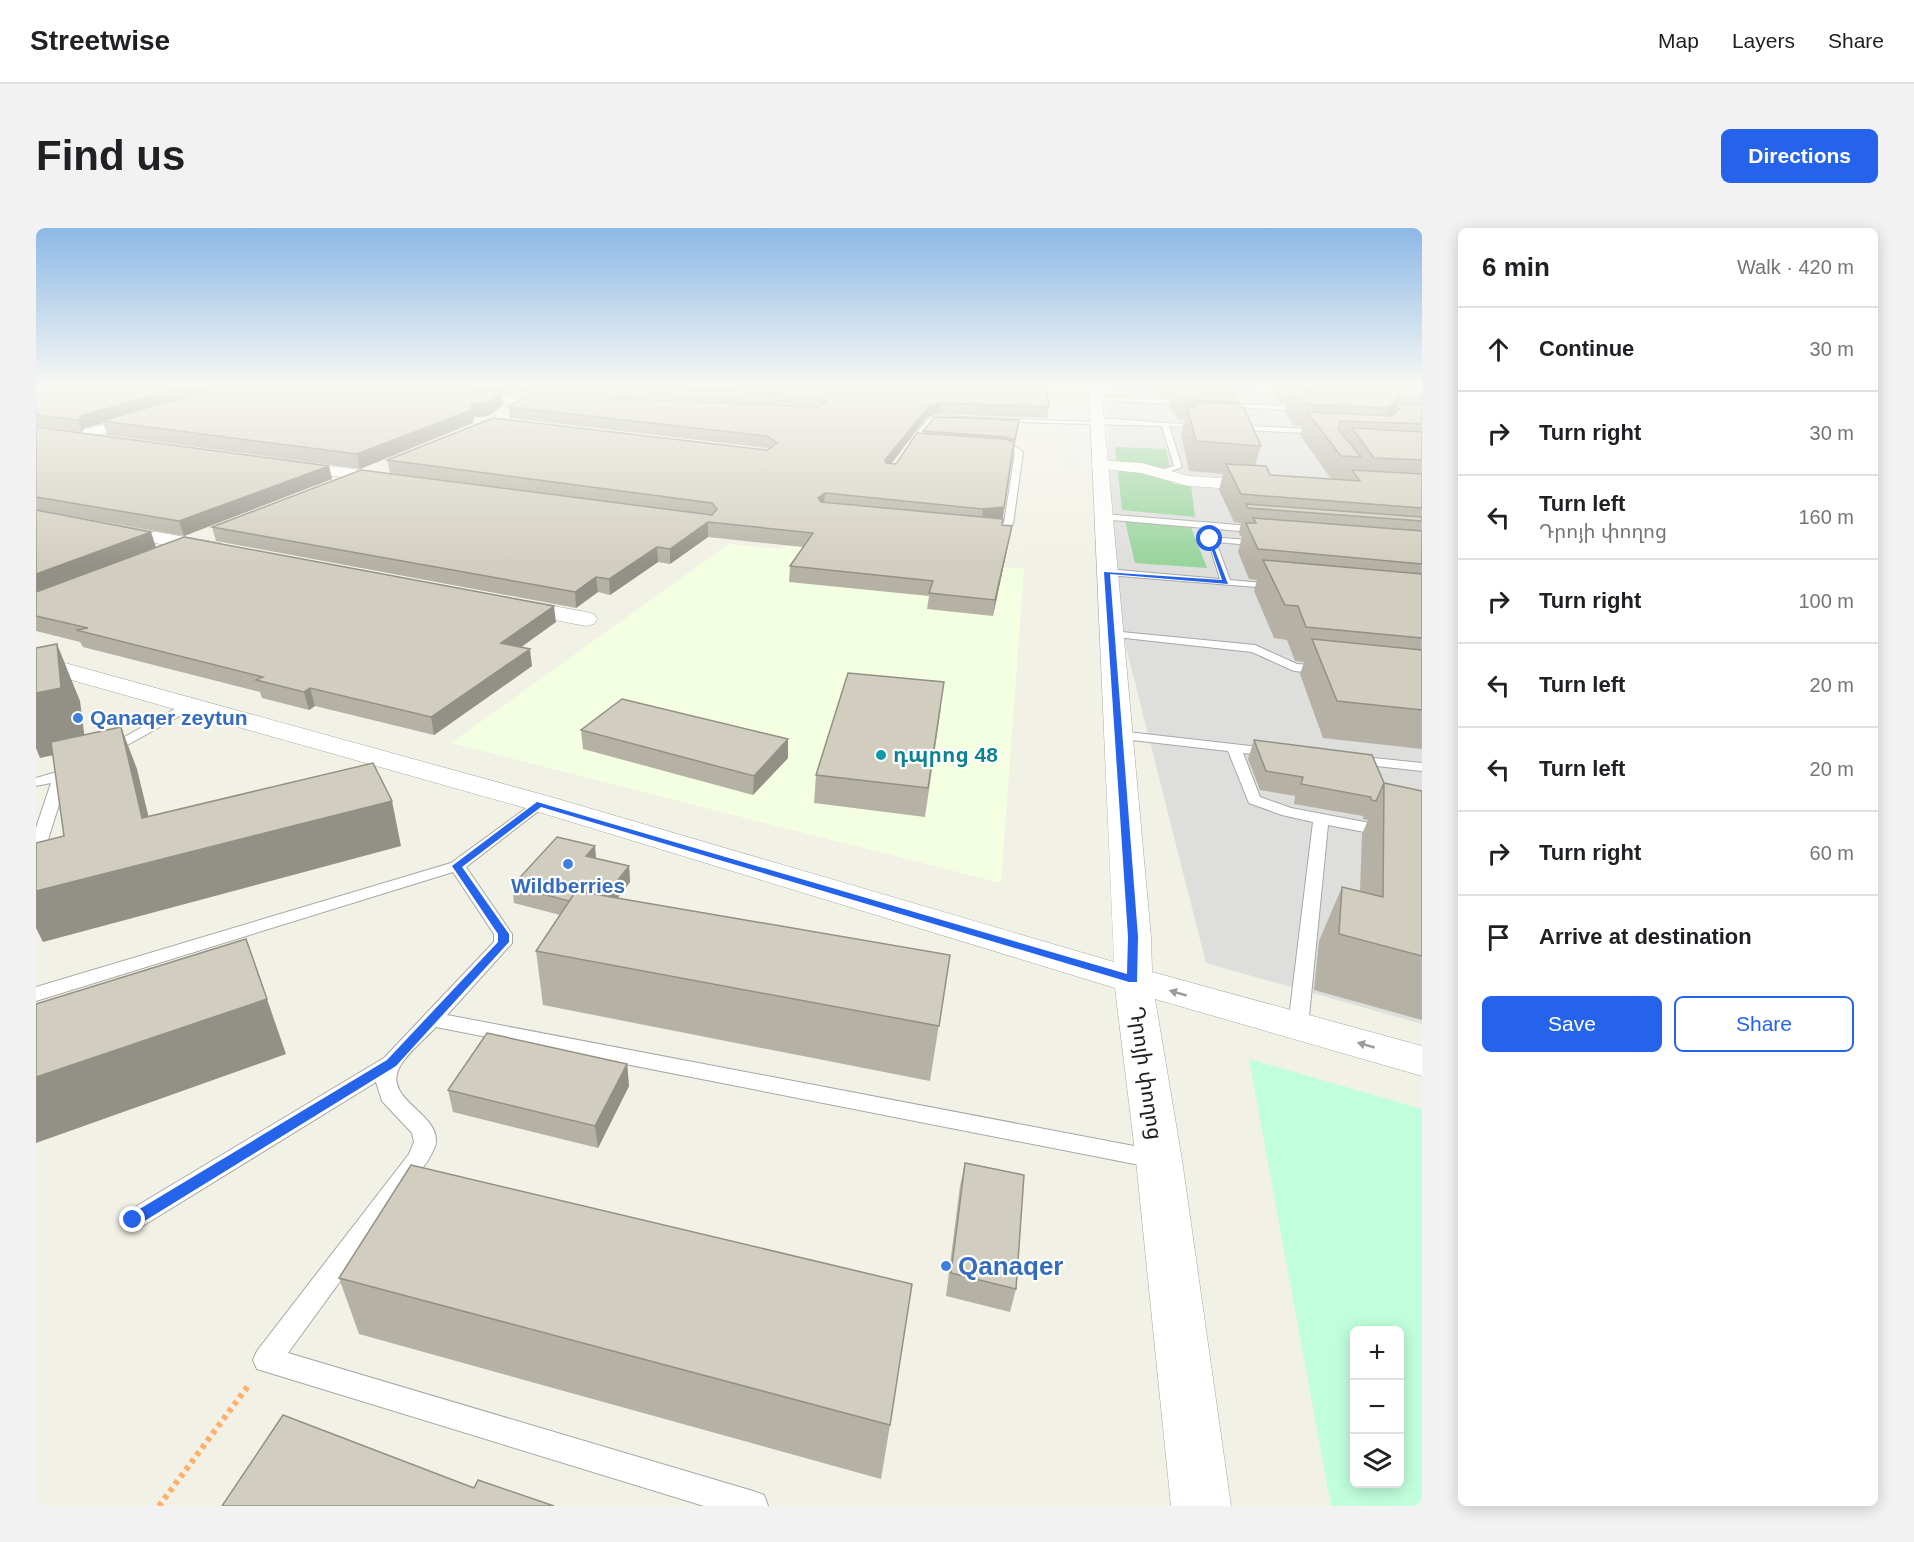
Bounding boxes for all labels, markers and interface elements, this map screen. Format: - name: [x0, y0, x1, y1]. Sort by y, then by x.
- text: Streetwise: [30, 25, 170, 56]
- text: Map: [1658, 29, 1699, 52]
- text: Layers: [1732, 29, 1795, 52]
- text: Share: [1828, 29, 1884, 52]
- button: Directions: [1721, 129, 1878, 183]
- text: Find us: [36, 132, 185, 179]
- text: 6 min: [1482, 252, 1550, 282]
- text: Walk · 420 m: [1737, 256, 1854, 278]
- icon: ahead: [1482, 333, 1515, 366]
- text: Continue: [1539, 336, 1634, 361]
- text: 30 m: [1810, 338, 1854, 360]
- icon: right: [1482, 417, 1515, 450]
- text: Turn right: [1539, 420, 1641, 445]
- text: 30 m: [1810, 422, 1854, 444]
- text: Turn left: [1539, 491, 1625, 516]
- icon: left: [1482, 501, 1515, 534]
- text: 160 m: [1798, 506, 1854, 528]
- text: Դրոյի փողոց: [1539, 520, 1667, 542]
- route start: [1196, 525, 1222, 551]
- icon: right: [1482, 585, 1515, 618]
- text: Turn right: [1539, 588, 1641, 613]
- text: 100 m: [1798, 590, 1854, 612]
- icon: left: [1482, 669, 1515, 702]
- text: Turn left: [1539, 672, 1625, 697]
- text: 20 m: [1810, 674, 1854, 696]
- place label: Qanaqer zeytun: [90, 706, 248, 729]
- marker: Qanaqer zeytun: [71, 711, 85, 725]
- place label: դպրոց 48: [893, 743, 998, 767]
- marker: դպրոց 48: [874, 748, 888, 762]
- icon: left: [1482, 753, 1515, 786]
- text: Turn left: [1539, 756, 1625, 781]
- text: 20 m: [1810, 758, 1854, 780]
- icon: right: [1482, 837, 1515, 870]
- text: Turn right: [1539, 840, 1641, 865]
- text: 60 m: [1810, 842, 1854, 864]
- marker: Wildberries: [561, 857, 575, 871]
- place label: Wildberries: [511, 874, 625, 897]
- icon: arrive: [1482, 921, 1515, 954]
- text: Arrive at destination: [1539, 924, 1752, 949]
- one-way arrow: [1169, 987, 1187, 997]
- button: Save: [1482, 996, 1662, 1052]
- button: Share: [1674, 996, 1854, 1052]
- street label: Դրոյի փողոց: [1125, 1005, 1167, 1141]
- one-way arrow: [1357, 1040, 1375, 1050]
- route end: [119, 1206, 145, 1232]
- place label: Qanaqer: [958, 1251, 1064, 1281]
- marker: Qanaqer: [939, 1259, 953, 1273]
- map controls: [1350, 1326, 1404, 1488]
- button: +: [1350, 1326, 1404, 1380]
- button: −: [1350, 1380, 1404, 1434]
- button: layers: [1350, 1434, 1404, 1488]

